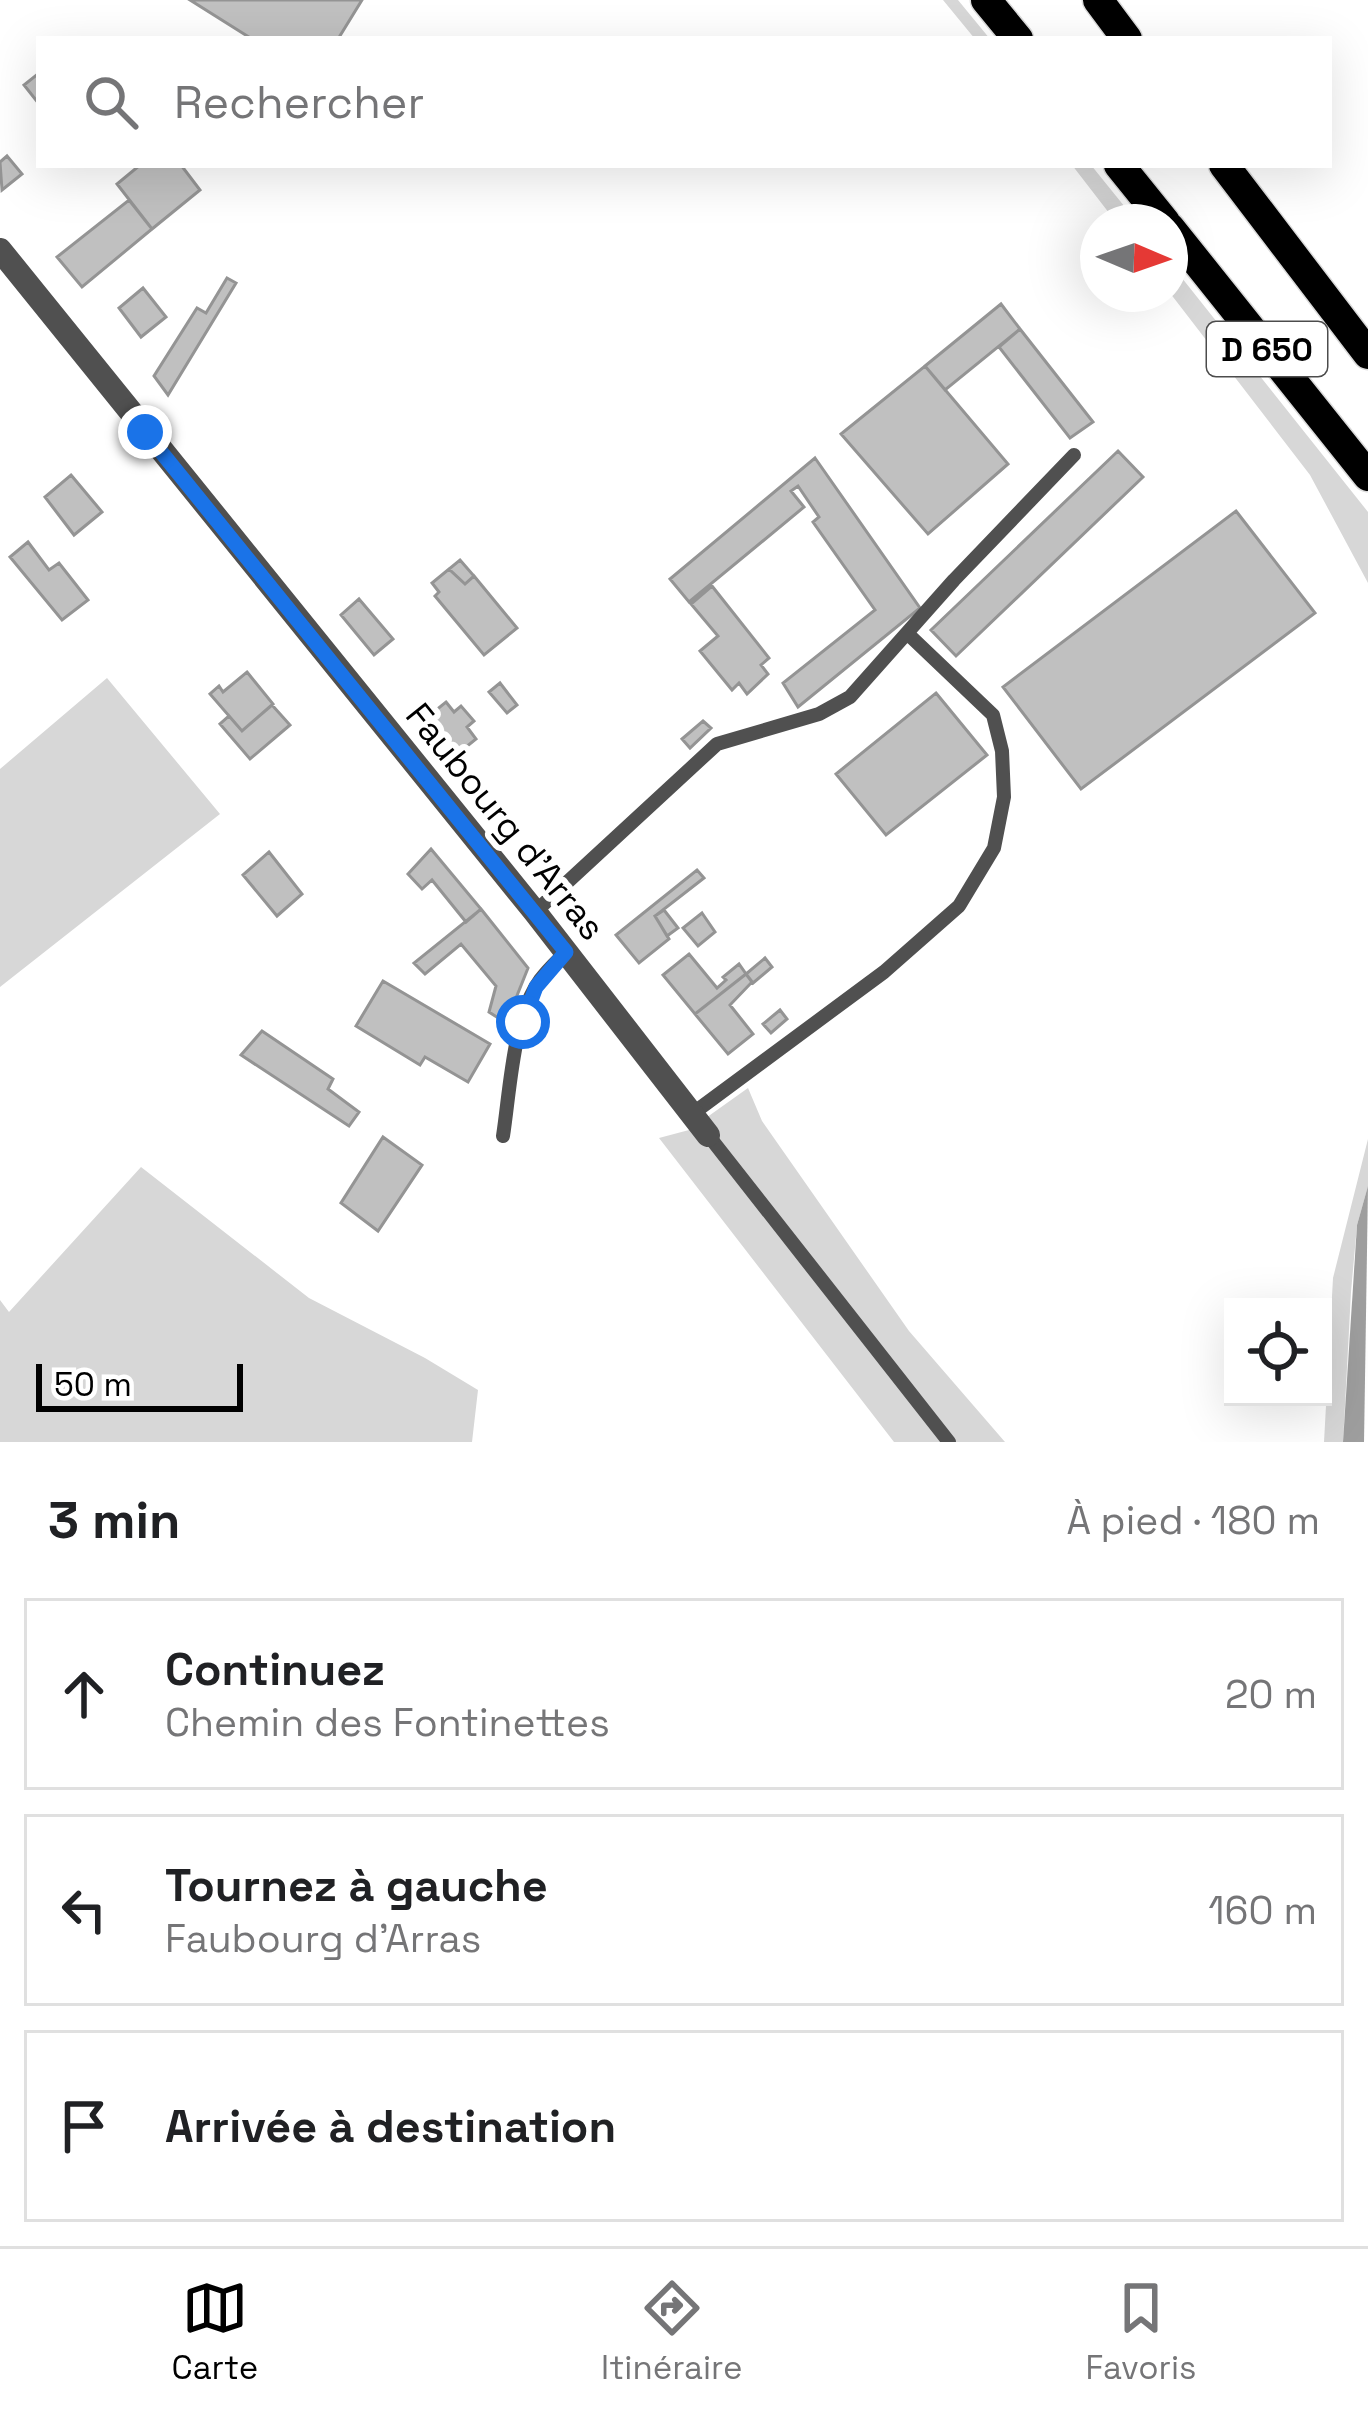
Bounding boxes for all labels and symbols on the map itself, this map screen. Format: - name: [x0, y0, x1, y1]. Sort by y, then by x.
- north arrow: [1080, 204, 1188, 312]
- road number: D 650: [1207, 322, 1327, 376]
- route end: [118, 405, 172, 459]
- street label: Faubourg d'Arras: [395, 694, 615, 950]
- route start: [496, 995, 550, 1049]
- scale bar: [36, 1358, 243, 1411]

